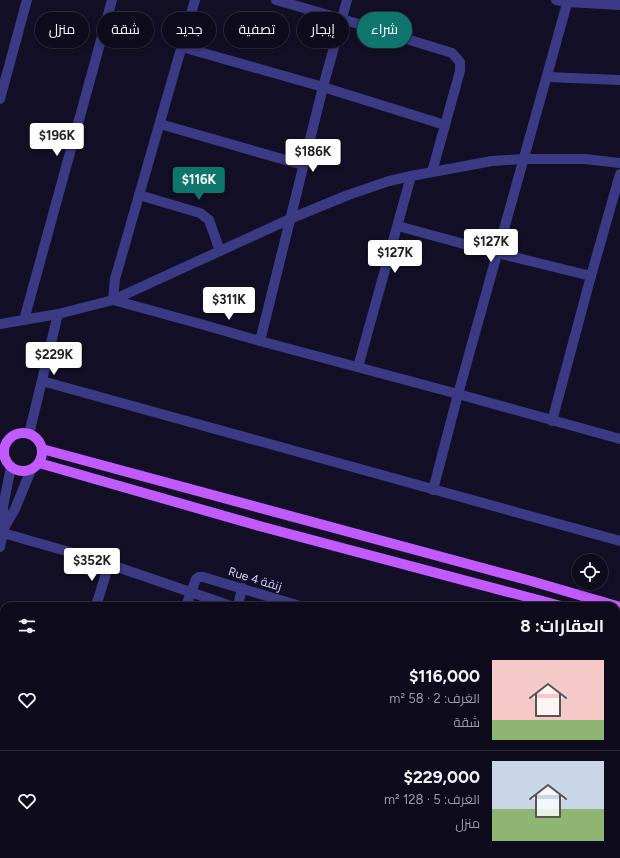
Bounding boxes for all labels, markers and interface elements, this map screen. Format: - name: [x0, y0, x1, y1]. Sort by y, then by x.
- chip: منزل: [35, 12, 89, 48]
- chip: شقة: [97, 12, 154, 48]
- chip: جديد: [162, 12, 216, 48]
- chip: تصفية: [224, 12, 289, 48]
- chip: إيجار: [297, 12, 349, 48]
- chip: شراء: [357, 12, 412, 48]
- pin: $196K: [29, 123, 85, 157]
- text: $196K: [39, 128, 75, 143]
- pin: $186K: [285, 139, 341, 173]
- text: $186K: [295, 144, 331, 159]
- pin: $116K: [171, 167, 227, 201]
- text: $116K: [182, 172, 216, 187]
- pin: $127K: [463, 229, 519, 263]
- text: $127K: [473, 234, 509, 249]
- pin: $127K: [367, 240, 423, 274]
- text: $127K: [377, 245, 413, 260]
- pin: $311K: [201, 287, 257, 321]
- text: $311K: [212, 292, 246, 307]
- pin: $229K: [26, 342, 82, 376]
- text: $229K: [35, 347, 73, 362]
- pin: $352K: [64, 548, 120, 582]
- text: $352K: [73, 553, 111, 568]
- map controls: [572, 554, 608, 590]
- button: locate: [572, 554, 608, 590]
- street label: Rue 4 زنقة: [227, 564, 283, 594]
- icon: filters: [16, 615, 38, 637]
- text: العقارات: 8: [520, 616, 604, 636]
- text: $116,000: [409, 666, 480, 686]
- icon: home: [524, 676, 572, 724]
- icon: heart: [16, 689, 38, 711]
- text: الغرف: 2 · 58 m²: [389, 691, 480, 706]
- text: شقة: [453, 715, 480, 730]
- text: $229,000: [404, 767, 480, 787]
- icon: home: [524, 777, 572, 825]
- icon: heart: [16, 790, 38, 812]
- text: الغرف: 5 · 128 m²: [384, 792, 480, 807]
- text: منزل: [455, 816, 480, 831]

